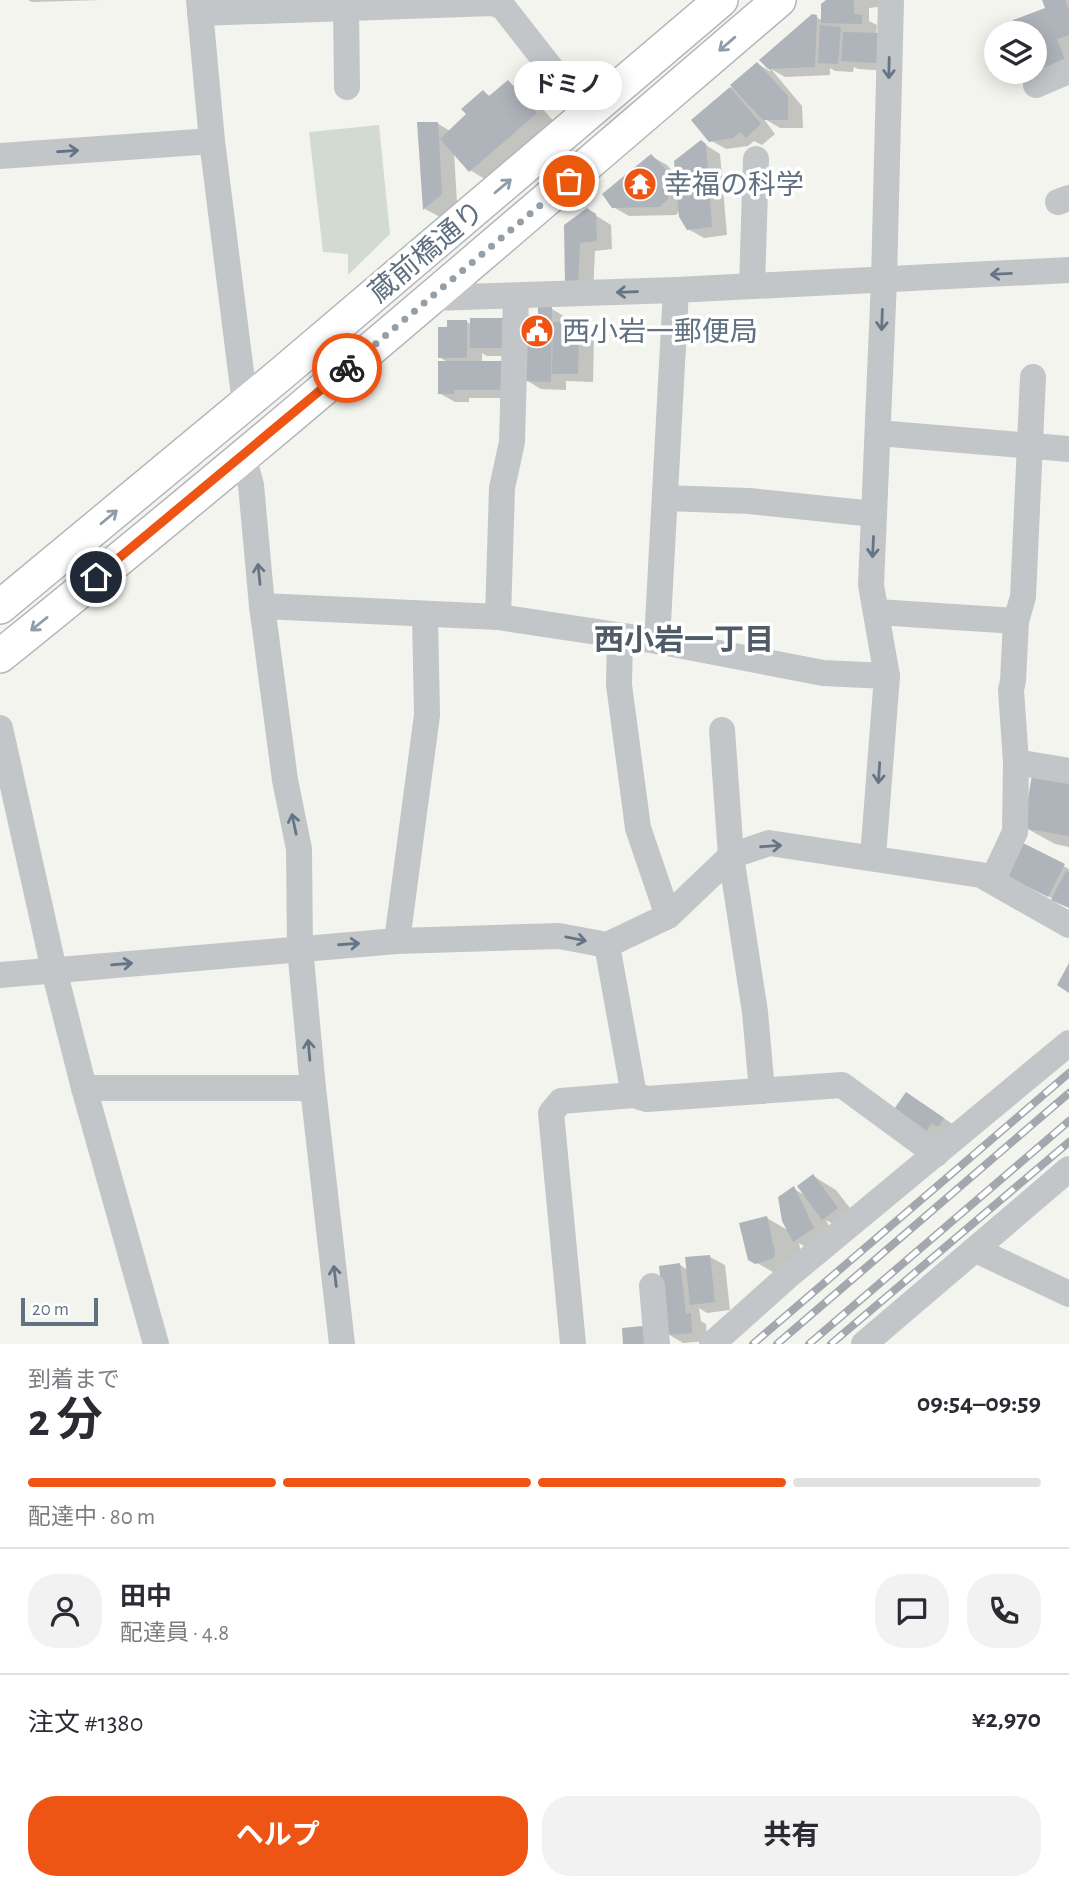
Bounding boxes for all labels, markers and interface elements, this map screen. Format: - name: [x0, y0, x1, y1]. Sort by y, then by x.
- map controls: [984, 21, 1047, 84]
- button: layers: [984, 21, 1047, 84]
- one-way arrow: [718, 36, 736, 52]
- one-way arrow: [882, 56, 896, 79]
- callout: ドミノ: [515, 62, 623, 111]
- text: ドミノ: [534, 74, 603, 97]
- one-way arrow: [56, 144, 79, 157]
- pin: [539, 151, 599, 211]
- icon: bag: [550, 162, 588, 200]
- temple icon: 幸福の科学: [621, 165, 659, 203]
- place label: 幸福の科学: [664, 170, 804, 200]
- one-way arrow: [493, 178, 511, 194]
- street label: 蔵前橋通り: [363, 195, 490, 308]
- one-way arrow: [990, 268, 1013, 281]
- one-way arrow: [616, 285, 639, 298]
- one-way arrow: [876, 308, 889, 331]
- public building icon: 西小岩一郵便局: [518, 312, 556, 350]
- place label: 西小岩一郵便局: [562, 317, 758, 347]
- courier: [312, 333, 382, 403]
- icon: bike: [328, 349, 366, 387]
- one-way arrow: [100, 509, 118, 525]
- one-way arrow: [866, 536, 879, 559]
- pin: [66, 547, 126, 607]
- icon: home: [77, 558, 115, 596]
- one-way arrow: [252, 563, 265, 586]
- one-way arrow: [31, 616, 49, 632]
- district label: 西小岩一丁目: [594, 624, 774, 656]
- one-way arrow: [872, 761, 885, 784]
- one-way arrow: [286, 813, 300, 836]
- one-way arrow: [759, 839, 782, 852]
- one-way arrow: [564, 932, 587, 946]
- one-way arrow: [337, 937, 360, 950]
- one-way arrow: [111, 957, 133, 970]
- one-way arrow: [303, 1039, 316, 1062]
- one-way arrow: [328, 1265, 341, 1288]
- scale bar: [21, 1295, 98, 1327]
- text: 20 m: [32, 1300, 69, 1319]
- text: 到着まで: [28, 1369, 120, 1392]
- text: 09:54–09:59: [917, 1390, 1041, 1416]
- text: 2 分: [28, 1398, 103, 1444]
- text: 配達中 · 80 m: [28, 1506, 155, 1529]
- button: person: [28, 1574, 102, 1648]
- button: chat: [875, 1574, 949, 1648]
- button: phone: [967, 1574, 1041, 1648]
- text: 田中: [120, 1584, 172, 1610]
- text: 配達員 · 4.8: [120, 1622, 229, 1645]
- text: ¥2,970: [972, 1706, 1041, 1732]
- text: 注文 #1380: [28, 1710, 143, 1736]
- button: ヘルプ: [28, 1796, 528, 1876]
- button: 共有: [542, 1796, 1041, 1876]

